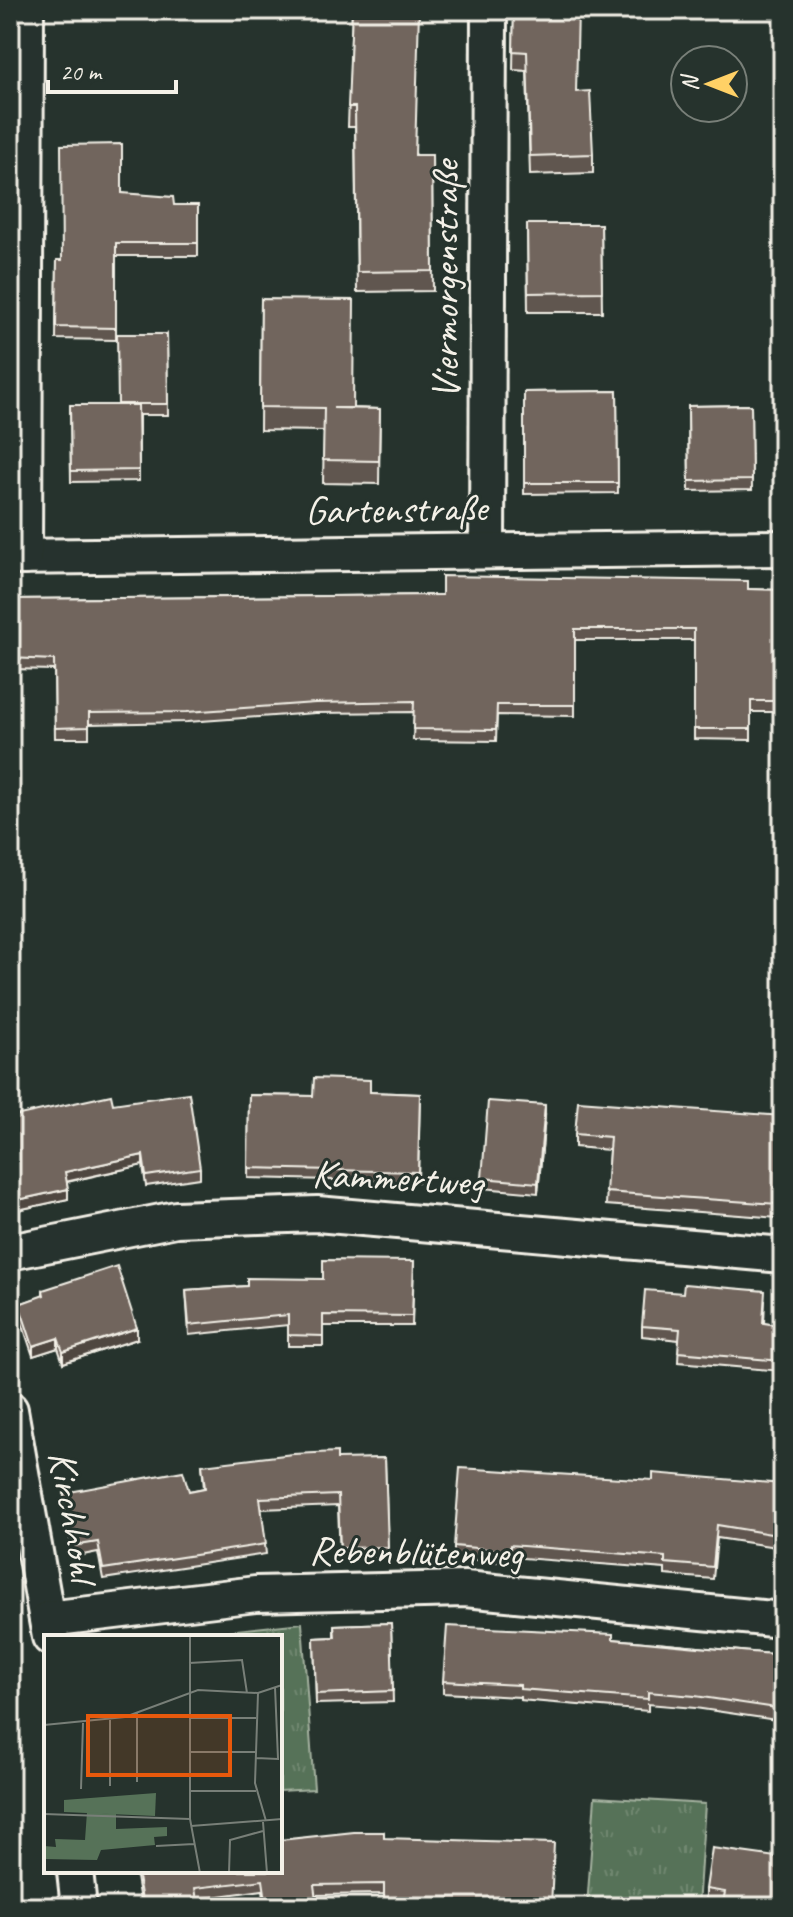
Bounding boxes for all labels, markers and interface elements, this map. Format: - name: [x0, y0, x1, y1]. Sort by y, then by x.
- scale bar: [48, 44, 176, 94]
- north arrow: [669, 44, 749, 124]
- text: 20 m: [60, 57, 103, 87]
- text: N: [676, 74, 704, 91]
- street label: Viermorgenstraße: [420, 158, 470, 399]
- street label: Gartenstraße: [304, 482, 491, 536]
- street label: Kammertweg: [311, 1149, 488, 1208]
- street label: Kirchhohl: [37, 1447, 110, 1592]
- street label: Rebenblütenweg: [309, 1525, 525, 1579]
- inset map: [44, 1635, 282, 1873]

